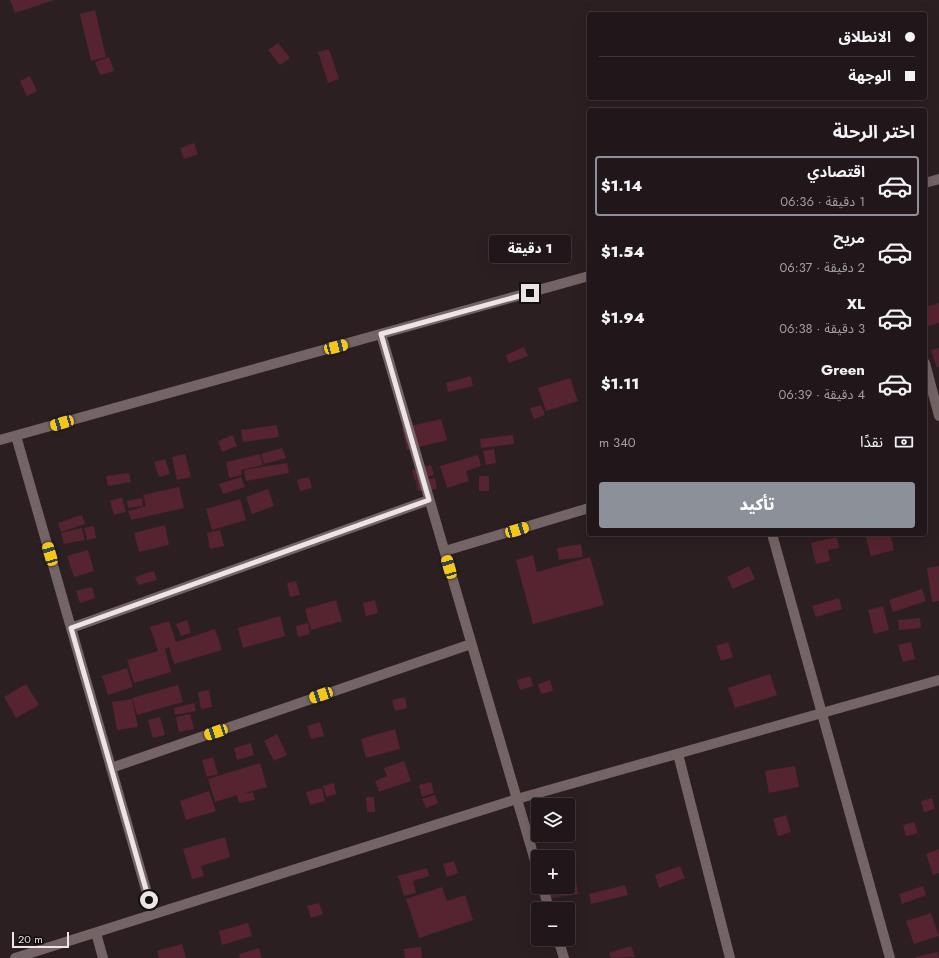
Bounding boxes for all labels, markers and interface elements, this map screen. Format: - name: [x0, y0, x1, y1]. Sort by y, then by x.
- text: الانطلاق: [839, 26, 891, 48]
- text: الوجهة: [848, 65, 891, 87]
- text: اختر الرحلة: [833, 119, 915, 145]
- text: اقتصادي: [807, 161, 865, 183]
- icon: car: [877, 168, 913, 204]
- text: $1.14: [601, 175, 642, 197]
- text: 1 دقيقة · 06:36: [780, 192, 865, 211]
- text: مريح: [833, 227, 865, 249]
- icon: car: [877, 234, 913, 270]
- callout: 1 دقيقة: [489, 235, 571, 263]
- text: 1 دقيقة: [508, 239, 552, 258]
- text: $1.54: [601, 241, 644, 263]
- text: 2 دقيقة · 06:37: [779, 258, 865, 277]
- route end: [521, 284, 539, 302]
- text: XL: [847, 293, 865, 315]
- icon: car: [877, 300, 913, 336]
- text: $1.94: [601, 307, 645, 329]
- text: 3 دقيقة · 06:38: [779, 319, 865, 338]
- car: [323, 338, 349, 356]
- text: Green: [821, 359, 865, 381]
- icon: car: [877, 366, 913, 402]
- text: $1.11: [601, 373, 639, 395]
- text: 4 دقيقة · 06:39: [778, 385, 865, 404]
- car: [49, 414, 75, 432]
- text: نقدًا: [860, 431, 883, 453]
- icon: cash: [893, 431, 915, 453]
- text: 340 m: [599, 433, 636, 452]
- button: تأكيد: [599, 482, 915, 528]
- car: [504, 521, 530, 539]
- car: [41, 541, 59, 567]
- car: [440, 554, 458, 580]
- car: [308, 685, 334, 705]
- car: [203, 722, 229, 742]
- map controls: [531, 798, 575, 946]
- button: layers: [531, 798, 575, 842]
- button: +: [531, 850, 575, 894]
- route start: [140, 891, 158, 909]
- button: −: [531, 902, 575, 946]
- scale bar: [12, 930, 69, 949]
- text: 20 m: [18, 931, 43, 947]

